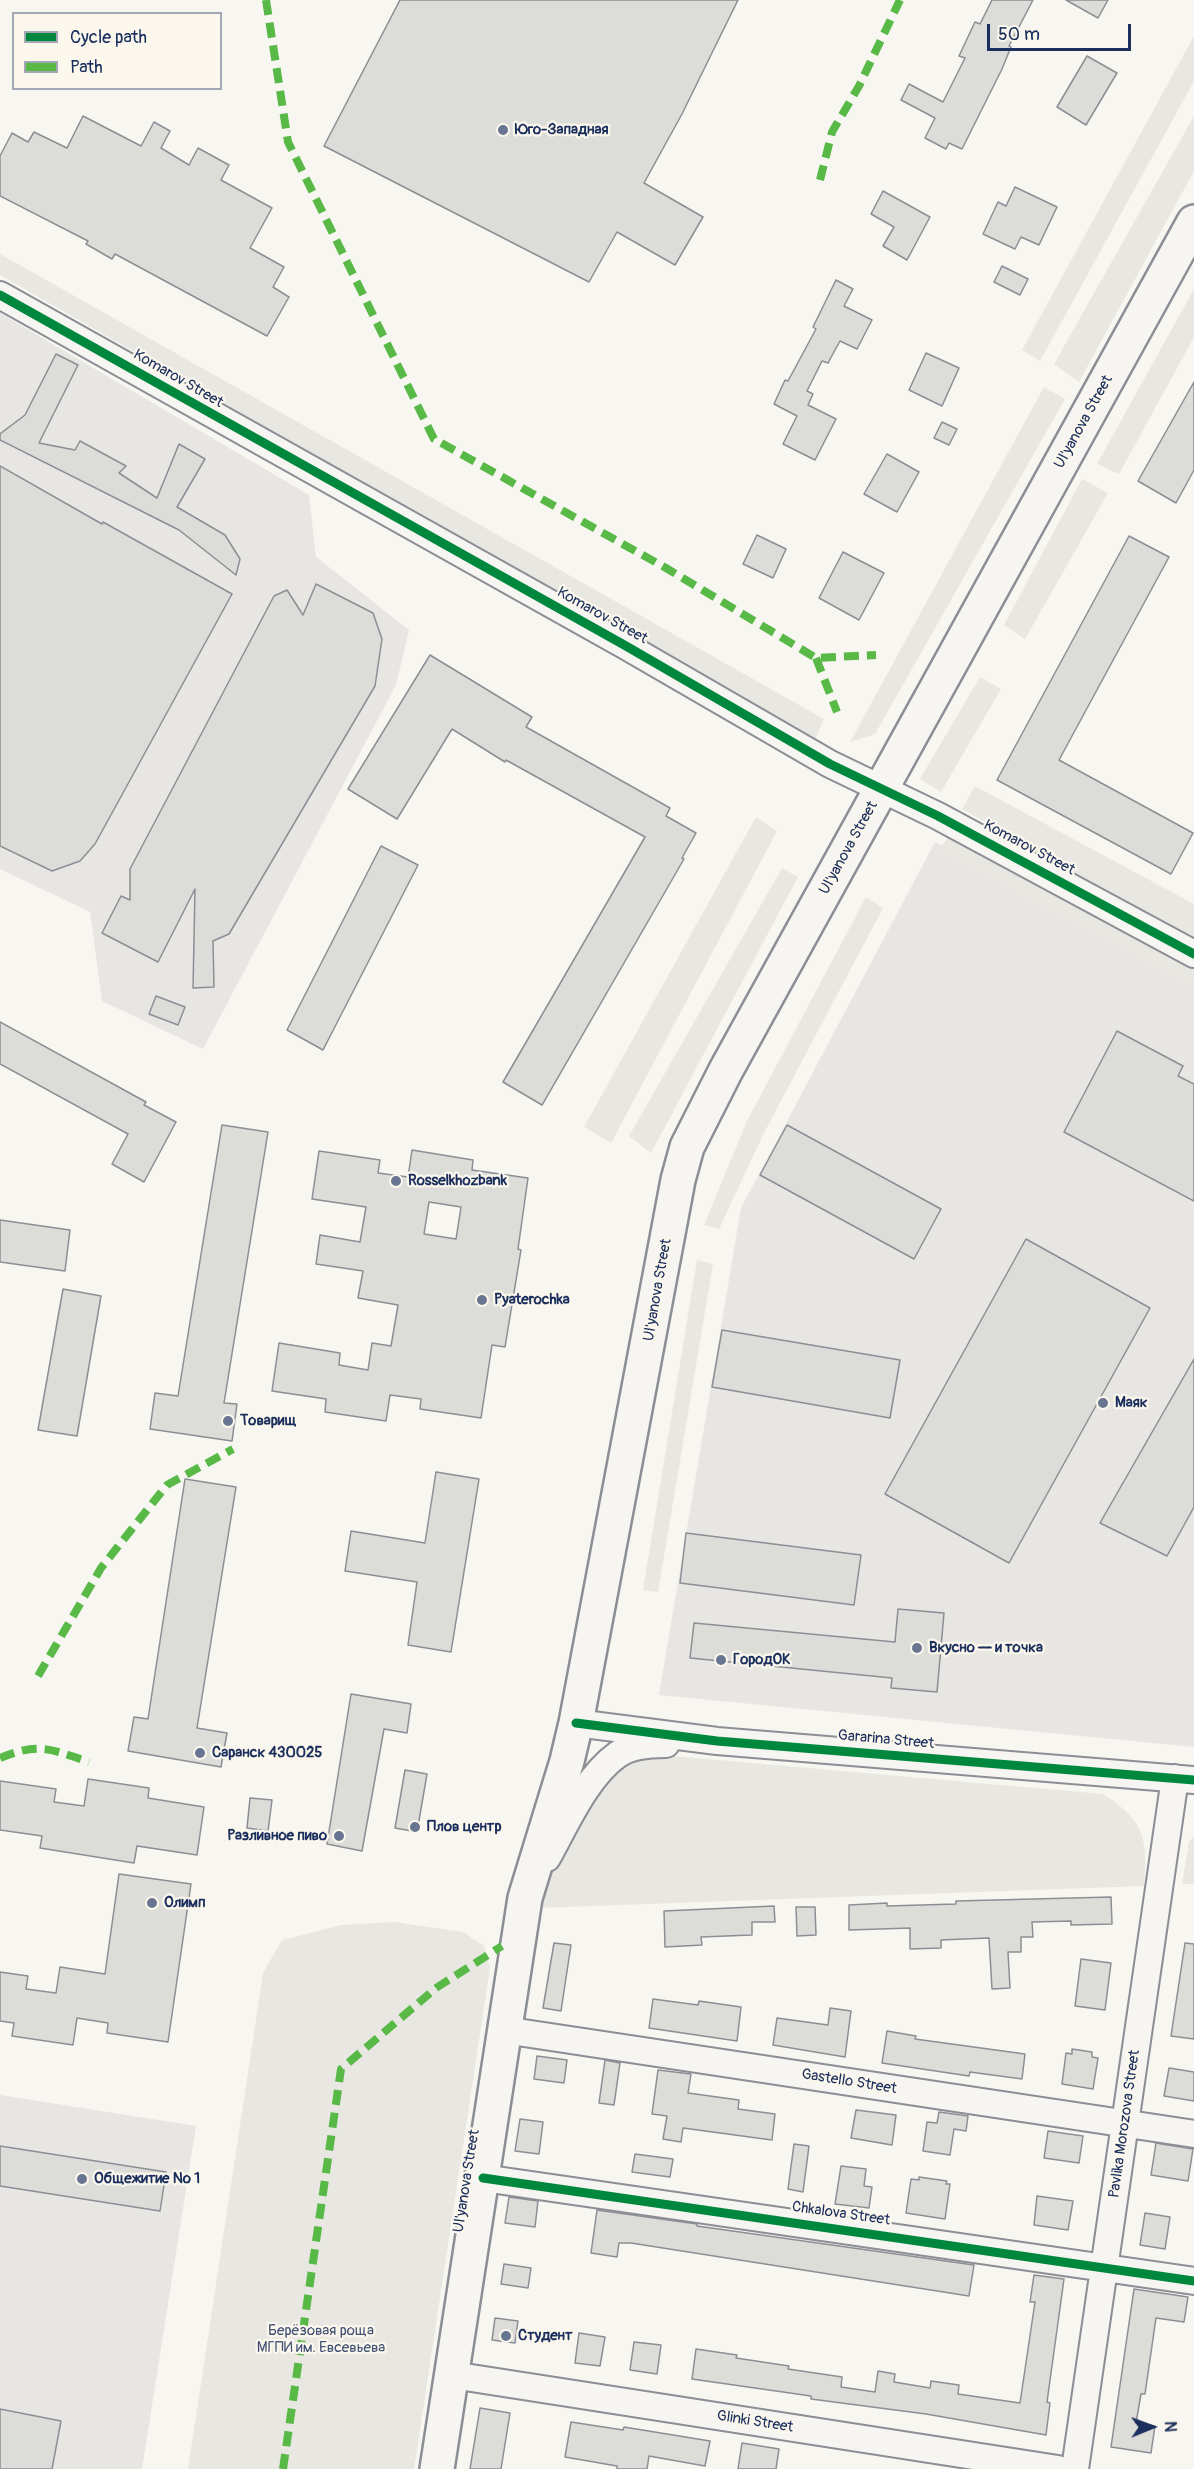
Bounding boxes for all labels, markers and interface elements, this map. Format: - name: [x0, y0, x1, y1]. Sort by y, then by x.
- legend: [12, 12, 222, 90]
- scale bar: [990, 12, 1134, 50]
- text: 50 m: [998, 23, 1040, 46]
- text: Cycle path: [70, 26, 147, 49]
- text: Path: [70, 56, 103, 79]
- place label: Юго-Западная: [515, 121, 609, 139]
- marker: Юго-Западная: [496, 123, 510, 137]
- street label: Komarov Street: [130, 346, 226, 412]
- street label: Ul'yanova Street: [1051, 372, 1117, 472]
- street label: Komarov Street: [554, 584, 650, 648]
- street label: Ul'yanova Street: [816, 798, 882, 898]
- street label: Komarov Street: [980, 816, 1078, 880]
- place label: Rosselkhozbank: [408, 1172, 507, 1190]
- marker: Rosselkhozbank: [389, 1174, 403, 1188]
- street label: Ul'yanova Street: [640, 1237, 676, 1343]
- place label: Pyaterochka: [494, 1291, 570, 1309]
- marker: Pyaterochka: [475, 1293, 489, 1307]
- place label: Маяк: [1115, 1394, 1148, 1412]
- marker: Маяк: [1096, 1396, 1110, 1410]
- place label: Товарищ: [240, 1412, 297, 1430]
- marker: Товарищ: [221, 1414, 235, 1428]
- place label: Вкусно — и точка: [929, 1639, 1043, 1657]
- marker: Вкусно — и точка: [910, 1641, 924, 1655]
- place label: ГородОК: [733, 1651, 791, 1669]
- marker: ГородОК: [714, 1653, 728, 1667]
- street label: Gararina Street: [837, 1727, 935, 1753]
- place label: Саранск 430025: [212, 1744, 322, 1762]
- marker: Саранск 430025: [193, 1746, 207, 1760]
- place label: Плов центр: [427, 1818, 501, 1836]
- marker: Плов центр: [408, 1820, 422, 1834]
- place label: Разливное пиво: [227, 1827, 327, 1845]
- marker: Разливное пиво: [332, 1829, 346, 1843]
- place label: Олимп: [164, 1894, 206, 1912]
- marker: Олимп: [145, 1896, 159, 1910]
- street label: Pavlika Morozova Street: [1106, 2049, 1144, 2199]
- street label: Gastello Street: [800, 2066, 898, 2098]
- street label: Ul'yanova Street: [450, 2128, 484, 2234]
- place label: Общежитие № 1: [94, 2170, 200, 2188]
- marker: Общежитие № 1: [75, 2172, 89, 2186]
- street label: Chkalova Street: [791, 2198, 891, 2230]
- park label: Берёзовая роща МГПИ им. Евсевьева: [257, 2322, 385, 2357]
- place label: Студент: [518, 2327, 573, 2345]
- marker: Студент: [499, 2329, 513, 2343]
- north arrow: [1122, 2397, 1182, 2457]
- street label: Glinki Street: [715, 2407, 795, 2437]
- text: N: [1160, 2421, 1180, 2432]

